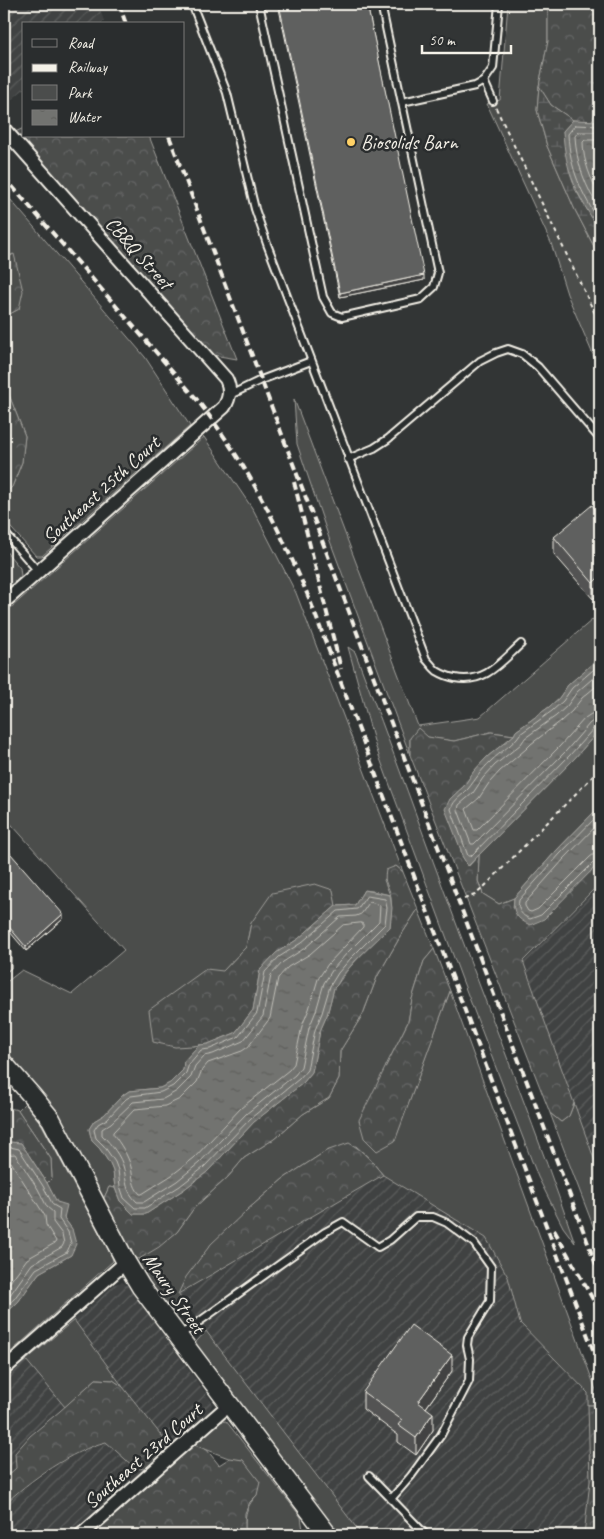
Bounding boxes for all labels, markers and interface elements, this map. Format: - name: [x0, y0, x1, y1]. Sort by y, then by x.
- legend: [22, 22, 185, 138]
- scale bar: [422, 22, 510, 54]
- text: 50 m: [429, 31, 456, 50]
- text: Road: [68, 34, 95, 53]
- text: Railway: [68, 58, 109, 77]
- text: Park: [68, 84, 93, 103]
- text: Water: [68, 108, 102, 127]
- place label: Biosolids Barn: [361, 130, 459, 155]
- marker: Biosolids Barn: [345, 136, 357, 148]
- street label: CB&Q Street: [100, 212, 180, 297]
- street label: Southeast 25th Court: [37, 429, 167, 549]
- street label: Maury Street: [137, 1248, 212, 1340]
- street label: Southeast 23rd Court: [79, 1396, 209, 1514]

